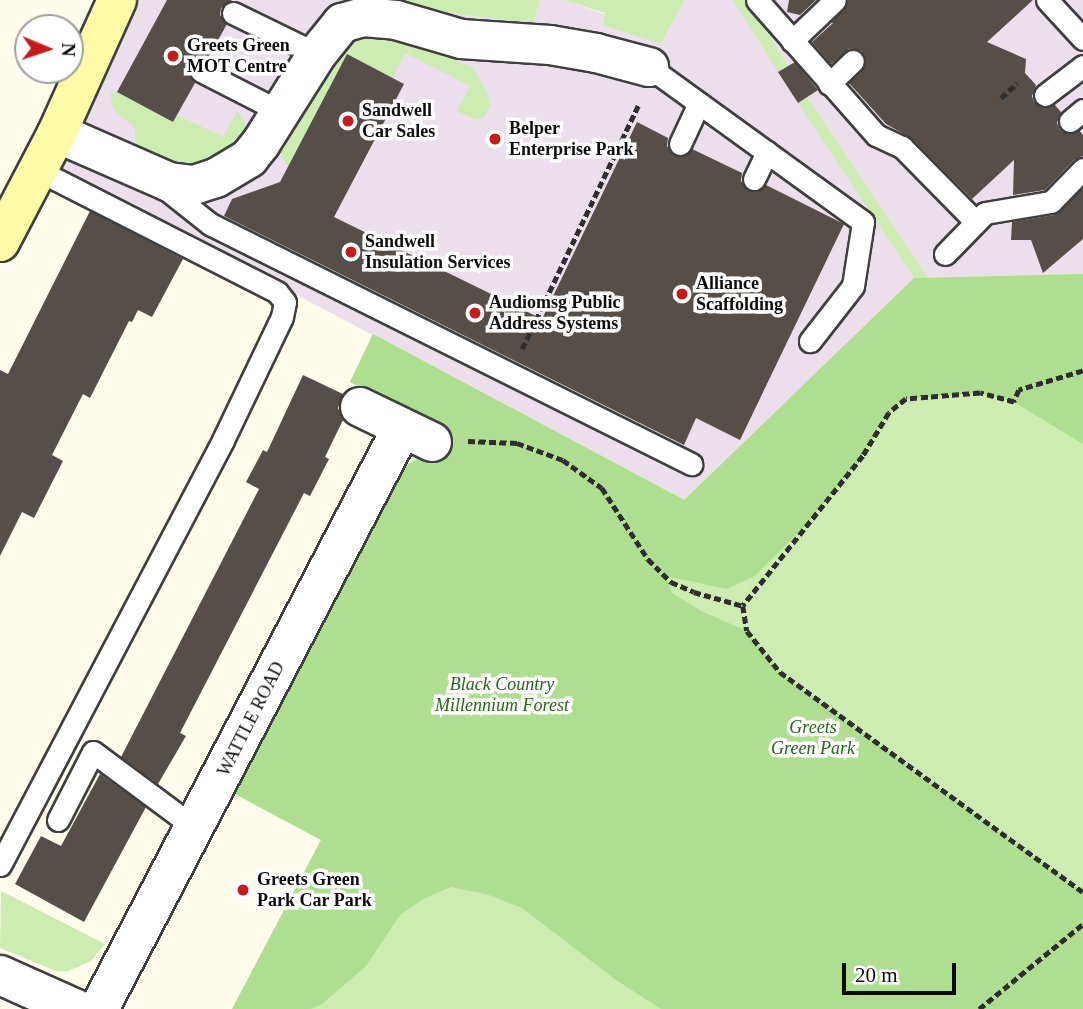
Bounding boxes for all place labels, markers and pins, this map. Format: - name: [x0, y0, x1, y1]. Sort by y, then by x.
- place label: Greets Green MOT Centre: [187, 35, 290, 78]
- marker: Greets Green MOT Centre: [165, 48, 181, 64]
- place label: Sandwell Car Sales: [362, 100, 435, 142]
- marker: Sandwell Car Sales: [340, 113, 356, 129]
- place label: Belper Enterprise Park: [509, 118, 633, 160]
- marker: Belper Enterprise Park: [487, 131, 503, 147]
- place label: Sandwell Insulation Services: [365, 231, 511, 274]
- marker: Sandwell Insulation Services: [343, 244, 359, 260]
- place label: Alliance Scaffolding: [696, 273, 783, 316]
- marker: Alliance Scaffolding: [674, 286, 690, 302]
- place label: Audiomsg Public Address Systems: [489, 292, 621, 334]
- marker: Audiomsg Public Address Systems: [467, 305, 483, 321]
- place label: Greets Green Park Car Park: [257, 869, 372, 912]
- marker: Greets Green Park Car Park: [235, 882, 251, 898]

